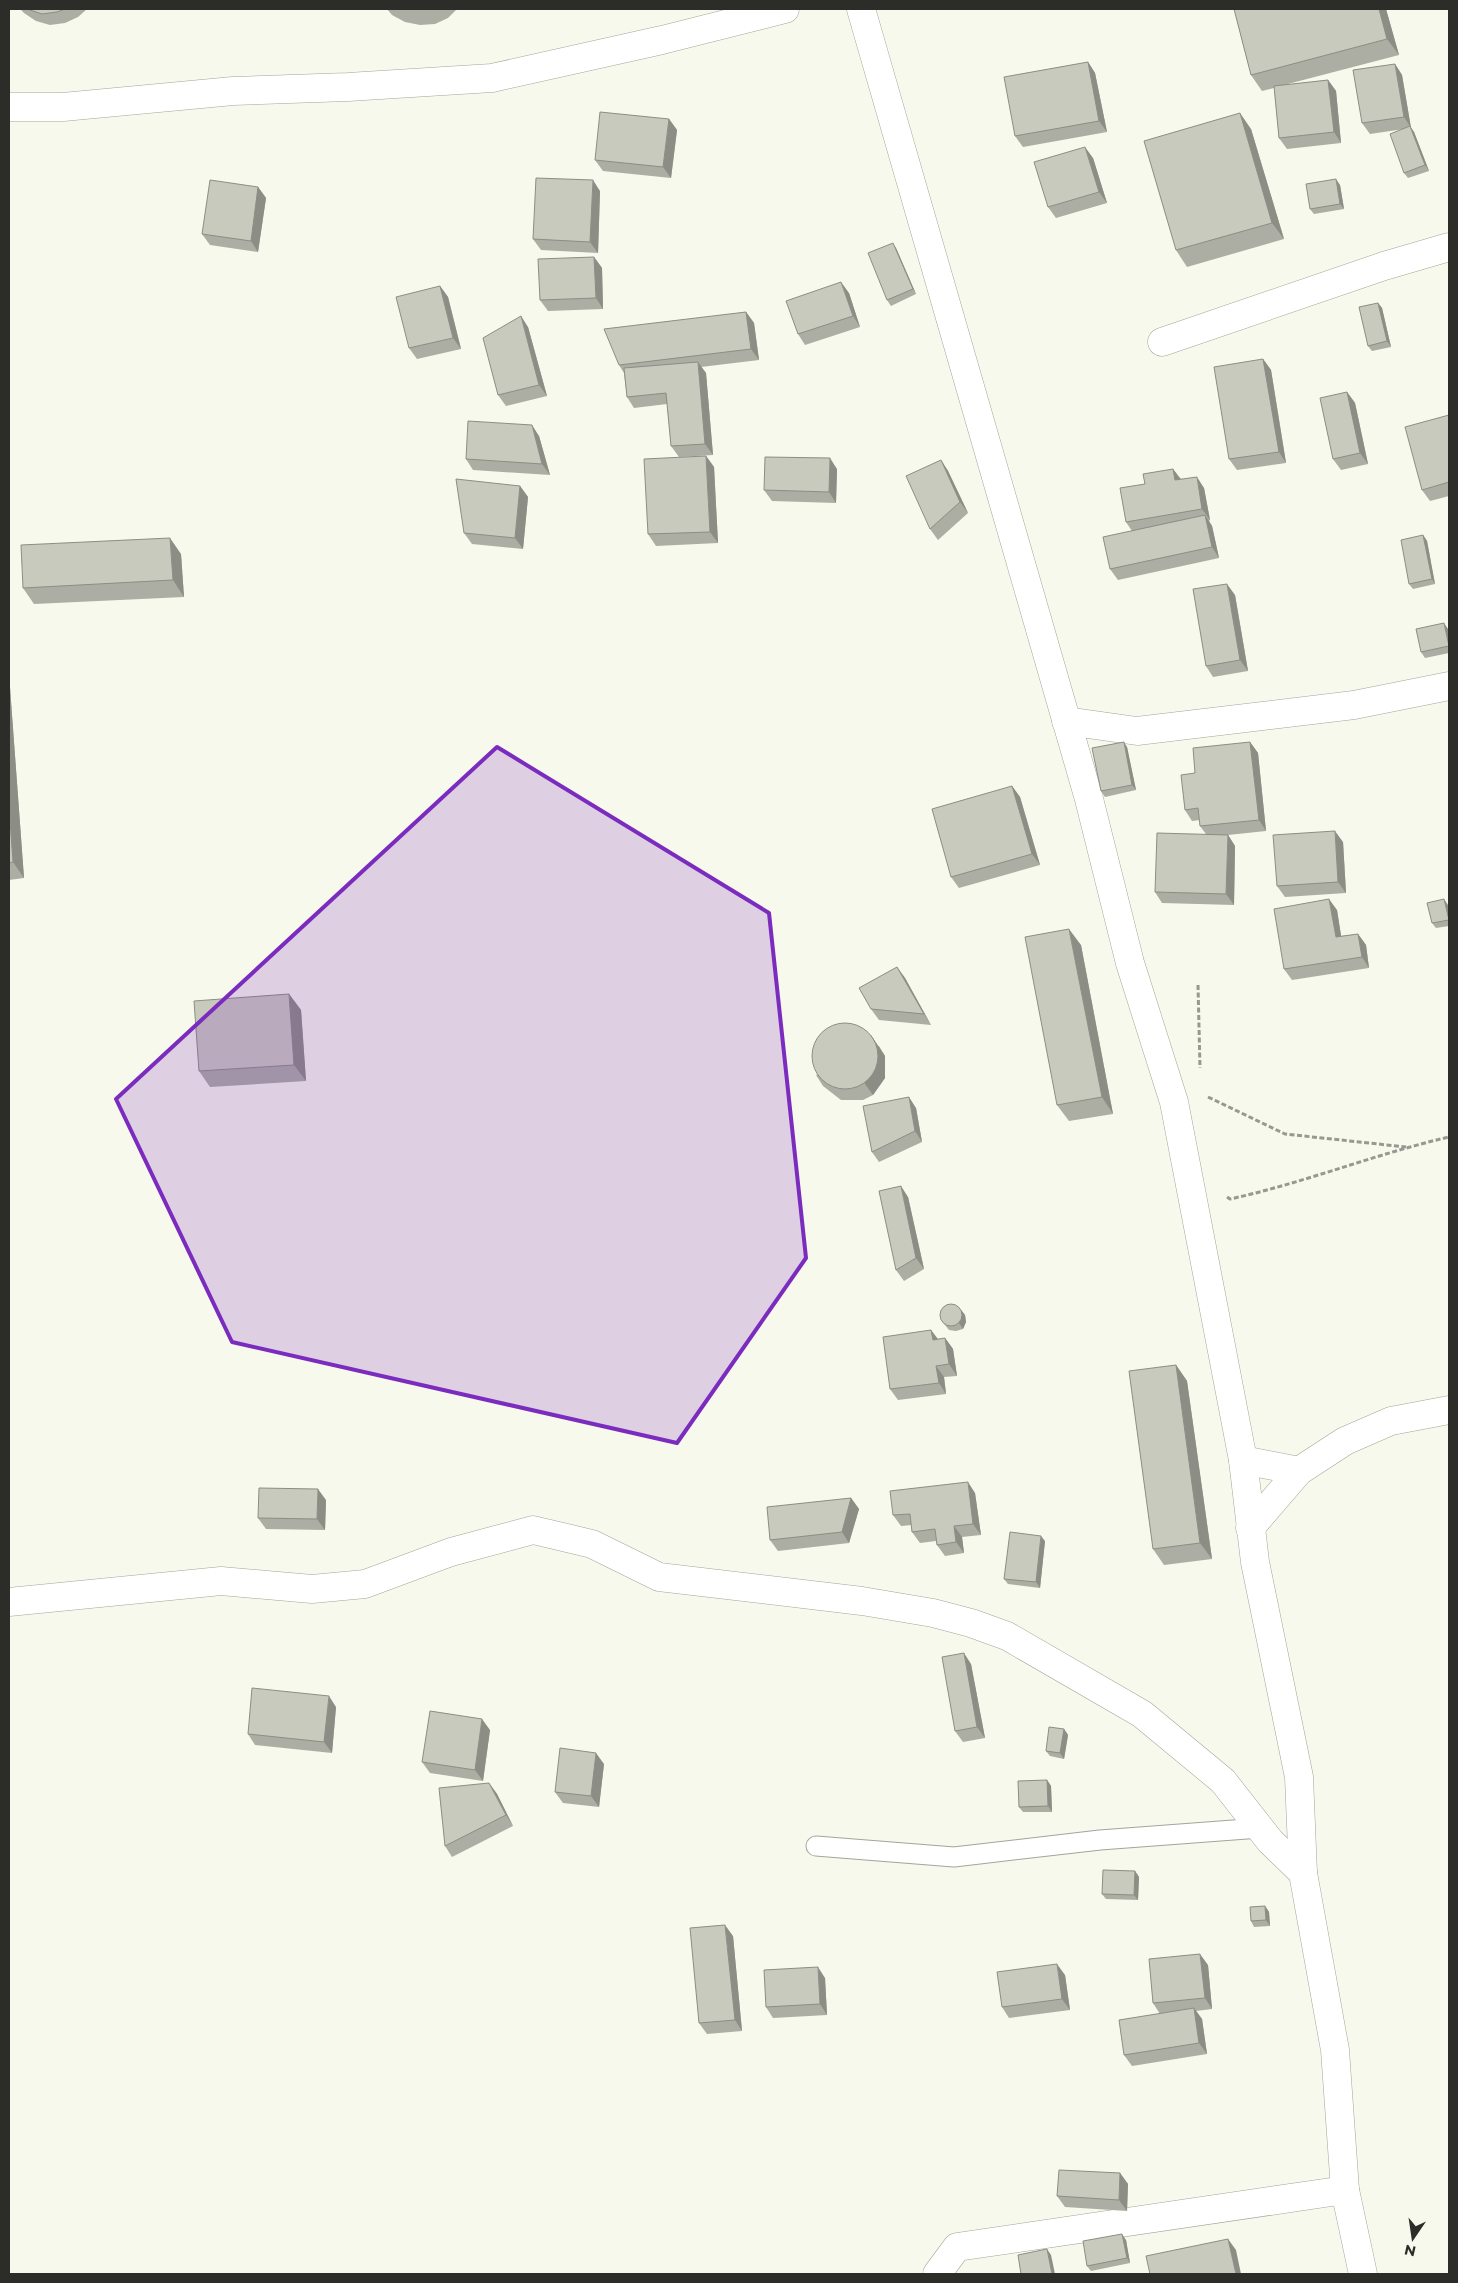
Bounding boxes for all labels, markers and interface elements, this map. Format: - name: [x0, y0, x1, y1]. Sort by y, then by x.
- north arrow: [1388, 2213, 1438, 2263]
- text: N: [1403, 2241, 1418, 2261]

